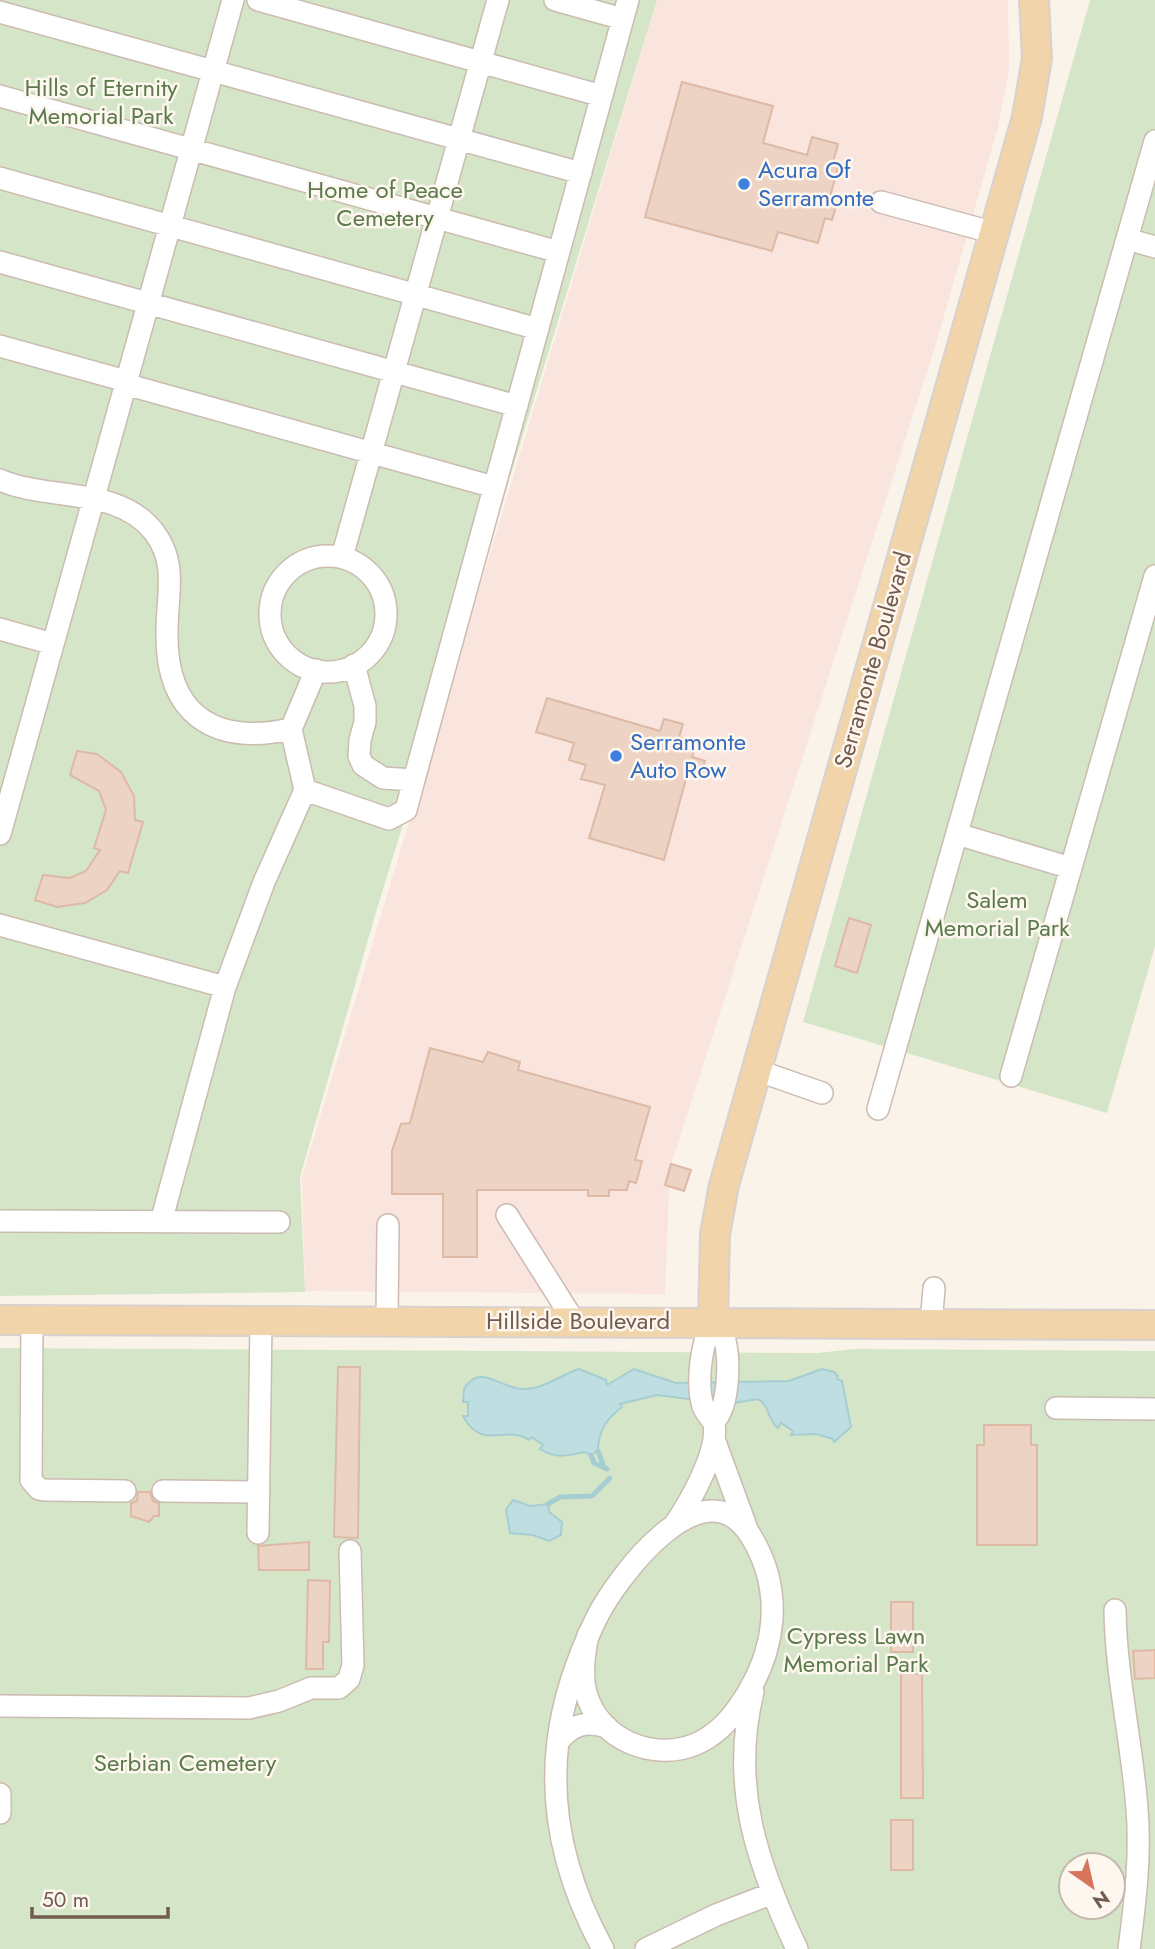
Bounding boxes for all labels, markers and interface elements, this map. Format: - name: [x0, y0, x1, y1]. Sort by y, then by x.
- park label: Hills of Eternity Memorial Park: [24, 70, 178, 133]
- place label: Acura Of Serramonte: [758, 152, 874, 215]
- park label: Home of Peace Cemetery: [307, 172, 463, 235]
- marker: Acura Of Serramonte: [736, 176, 752, 192]
- street label: Serramonte Boulevard: [825, 547, 920, 772]
- place label: Serramonte Auto Row: [630, 724, 746, 787]
- marker: Serramonte Auto Row: [608, 748, 624, 764]
- park label: Salem Memorial Park: [924, 882, 1070, 945]
- street label: Hillside Boulevard: [486, 1303, 670, 1338]
- park label: Cypress Lawn Memorial Park: [783, 1618, 929, 1681]
- park label: Serbian Cemetery: [94, 1745, 277, 1780]
- north arrow: [1057, 1851, 1127, 1921]
- scale bar: [32, 1876, 168, 1920]
- text: N: [1087, 1884, 1115, 1915]
- text: 50 m: [42, 1885, 89, 1915]

